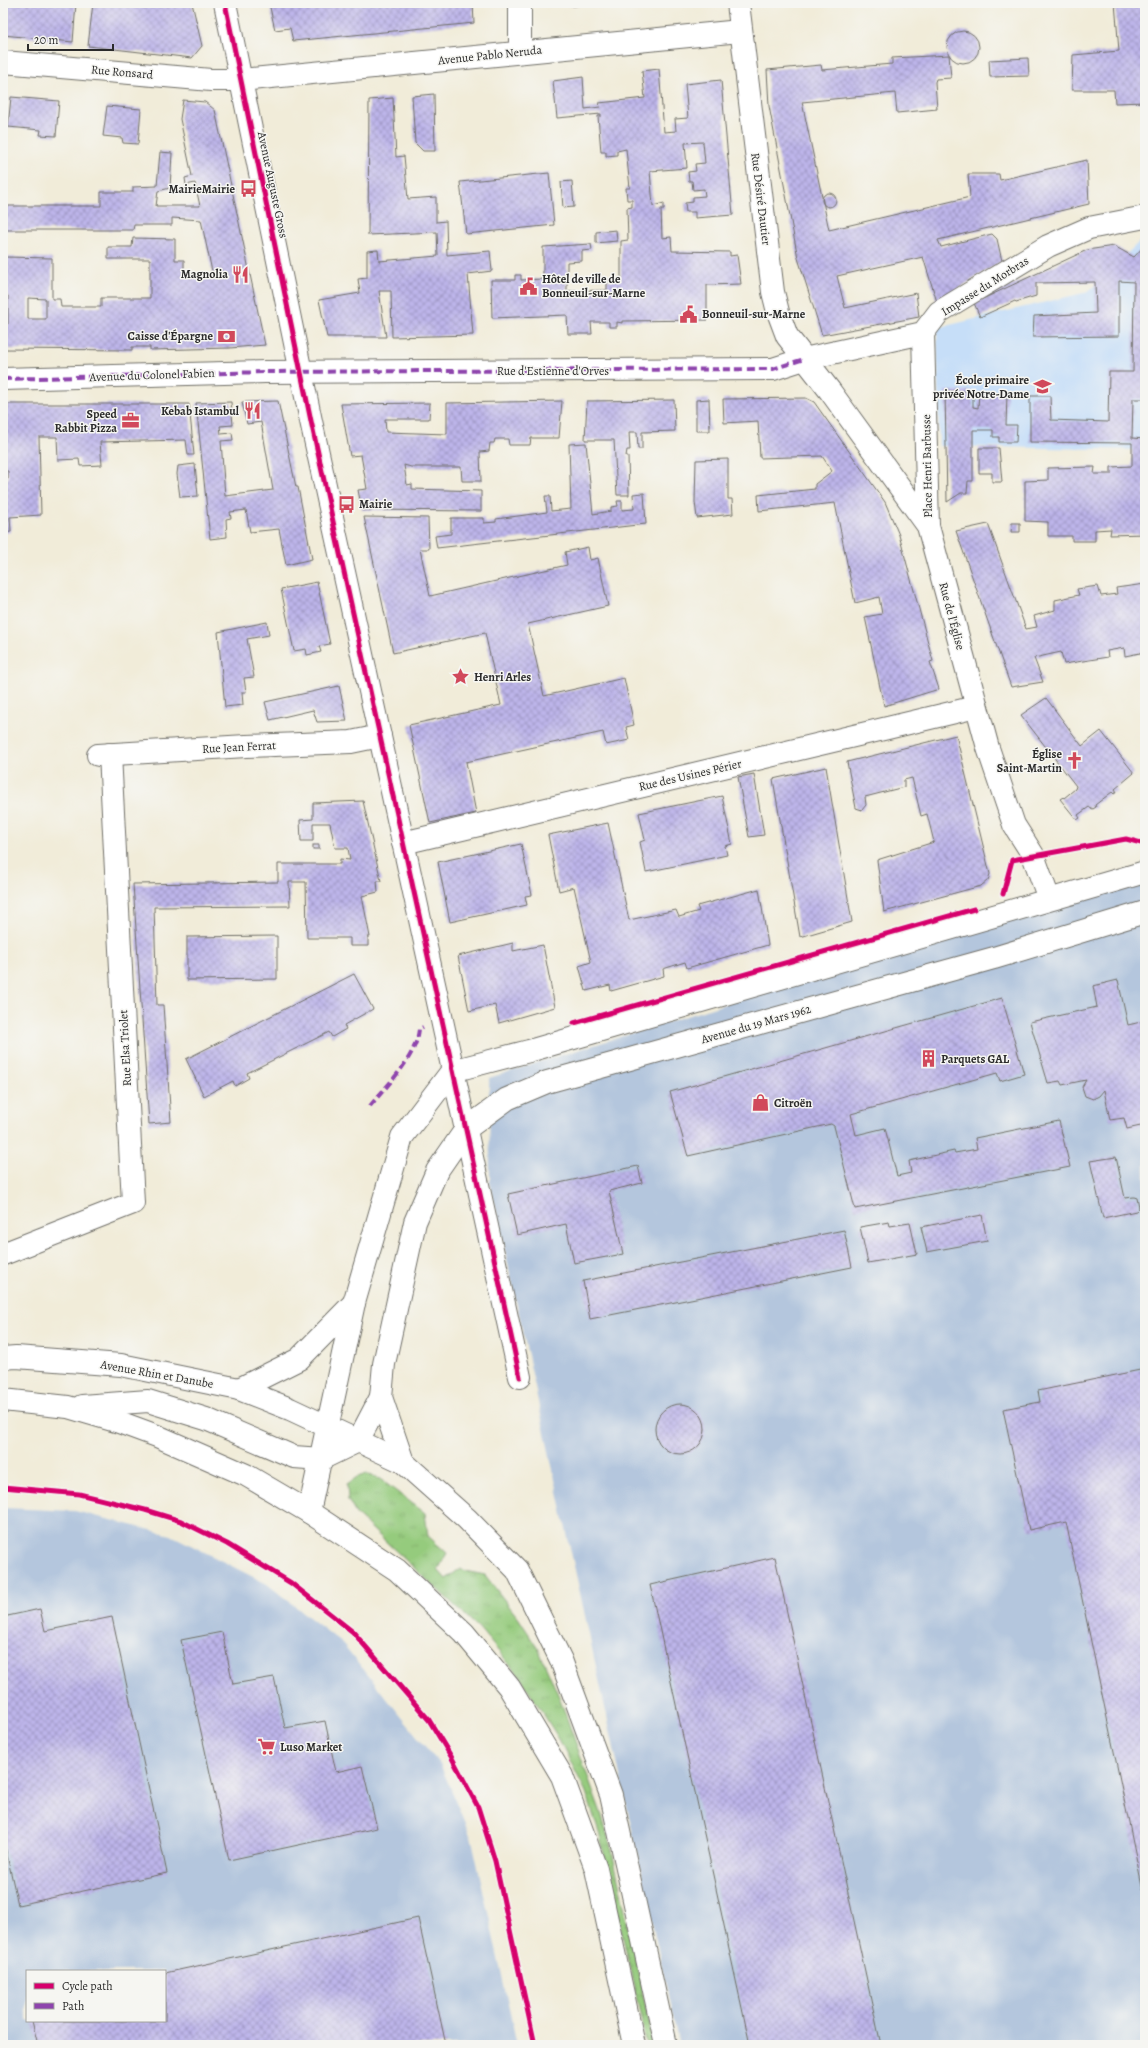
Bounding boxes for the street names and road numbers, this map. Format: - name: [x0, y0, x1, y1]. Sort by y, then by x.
- street label: Avenue Pablo Neruda: [436, 42, 543, 69]
- street label: Rue Ronsard: [90, 61, 154, 83]
- street label: Avenue Auguste Gross: [254, 129, 292, 240]
- street label: Rue Désiré Dautier: [747, 152, 775, 247]
- street label: Impasse du Morbras: [938, 253, 1032, 319]
- street label: Rue d'Estienne d'Orves: [497, 363, 609, 379]
- street label: Avenue du Colonel Fabien: [88, 365, 215, 385]
- street label: Place Henri Barbusse: [918, 414, 936, 518]
- street label: Rue de l'Église: [935, 580, 969, 652]
- street label: Rue Jean Ferrat: [202, 737, 276, 757]
- street label: Rue des Usines Périer: [637, 755, 743, 795]
- street label: Avenue du 19 Mars 1962: [698, 1001, 813, 1048]
- street label: Rue Elsa Triolet: [115, 1009, 135, 1087]
- street label: Avenue Rhin et Danube: [98, 1356, 215, 1392]

